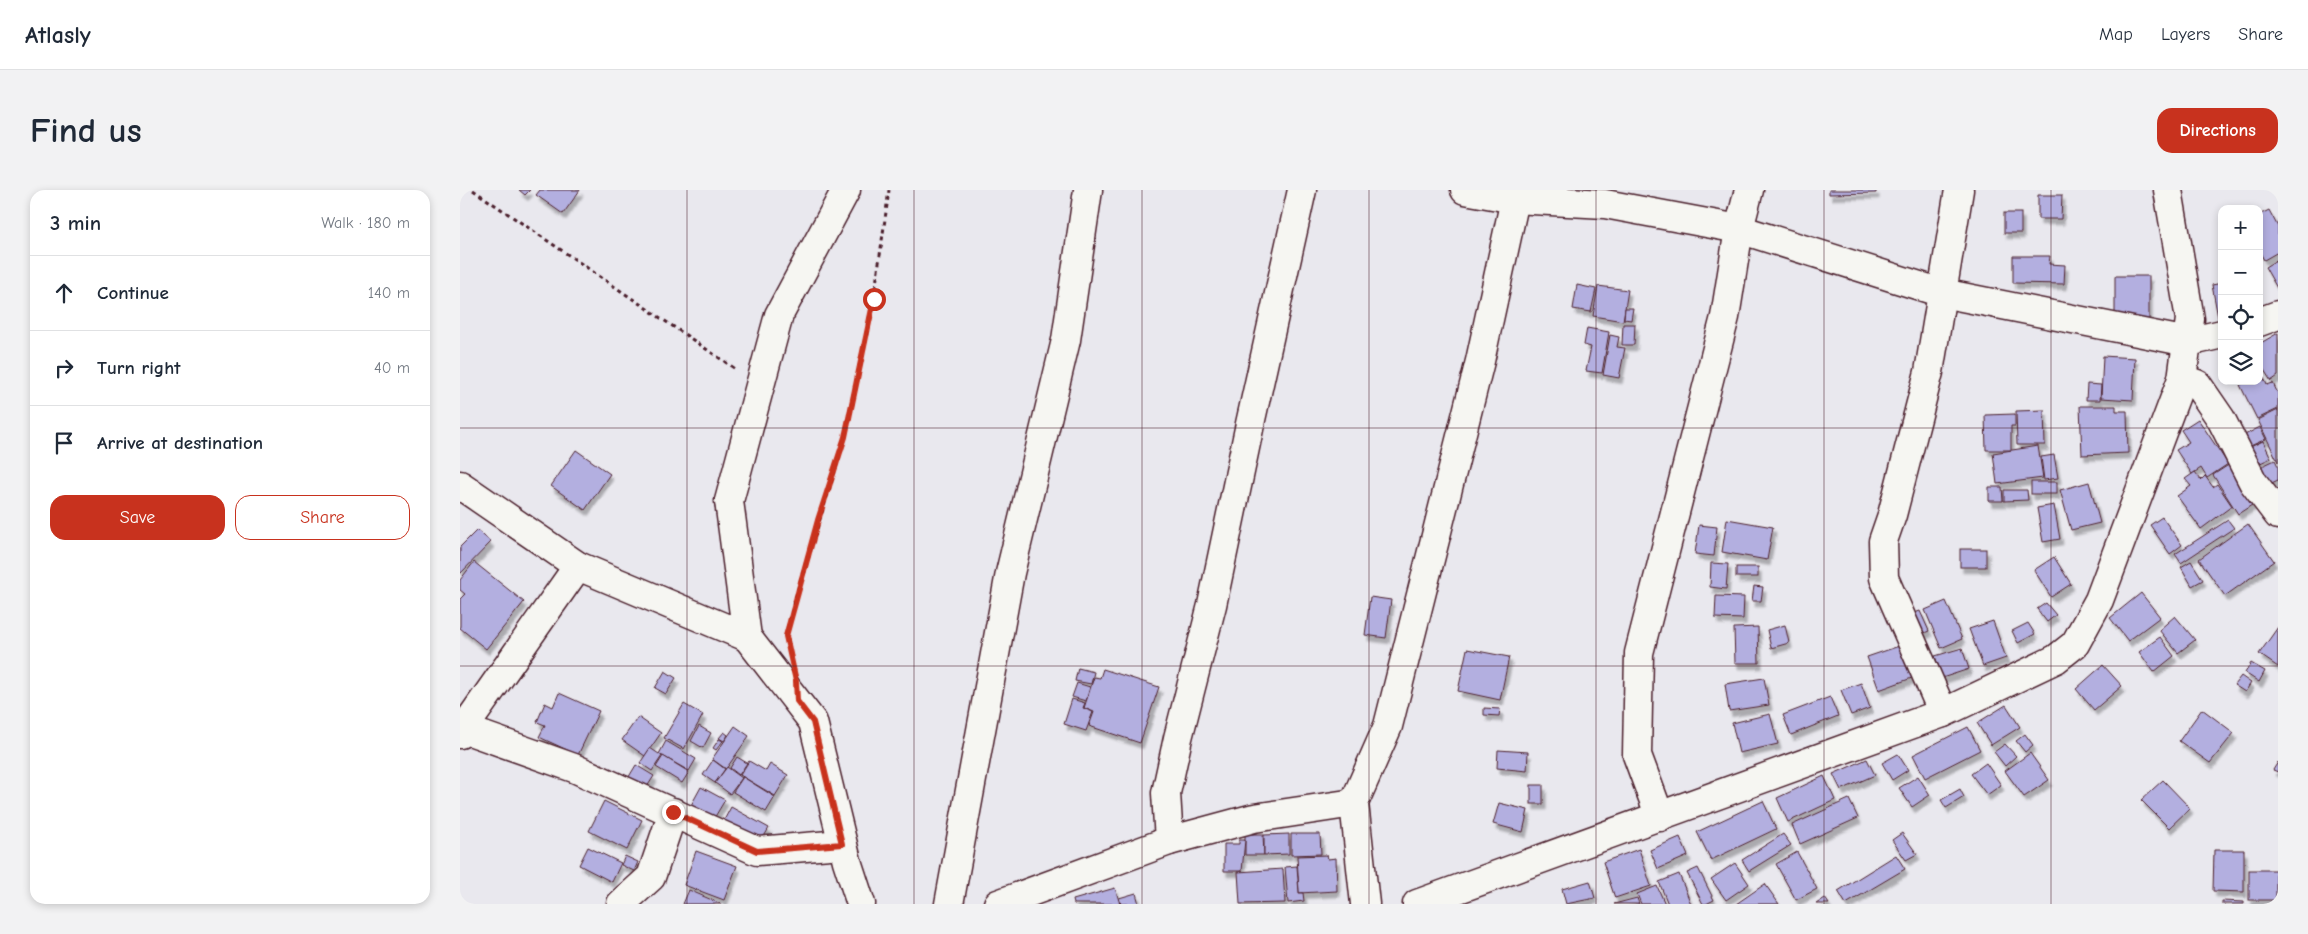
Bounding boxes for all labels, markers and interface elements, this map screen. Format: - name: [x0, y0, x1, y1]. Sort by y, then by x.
- text: Atlasly: [25, 21, 91, 49]
- text: Map: [2099, 24, 2133, 45]
- text: Layers: [2161, 24, 2210, 45]
- text: Share: [2238, 24, 2283, 45]
- button: Directions: [2157, 108, 2278, 153]
- text: Find us: [30, 110, 142, 151]
- map controls: [2218, 205, 2263, 385]
- button: +: [2218, 205, 2263, 250]
- text: 3 min: [50, 211, 101, 235]
- text: Walk · 180 m: [321, 214, 410, 232]
- button: −: [2218, 250, 2263, 295]
- icon: ahead: [50, 279, 78, 307]
- text: Continue: [97, 282, 169, 304]
- text: 140 m: [368, 284, 410, 302]
- route start: [863, 288, 886, 311]
- button: locate: [2218, 295, 2263, 340]
- button: layers: [2218, 340, 2263, 385]
- icon: right: [50, 354, 78, 382]
- text: Turn right: [97, 357, 181, 379]
- text: 40 m: [374, 359, 410, 377]
- icon: arrive: [50, 429, 78, 457]
- text: Arrive at destination: [97, 432, 263, 454]
- button: Save: [50, 495, 225, 540]
- button: Share: [235, 495, 410, 540]
- route end: [662, 801, 685, 824]

